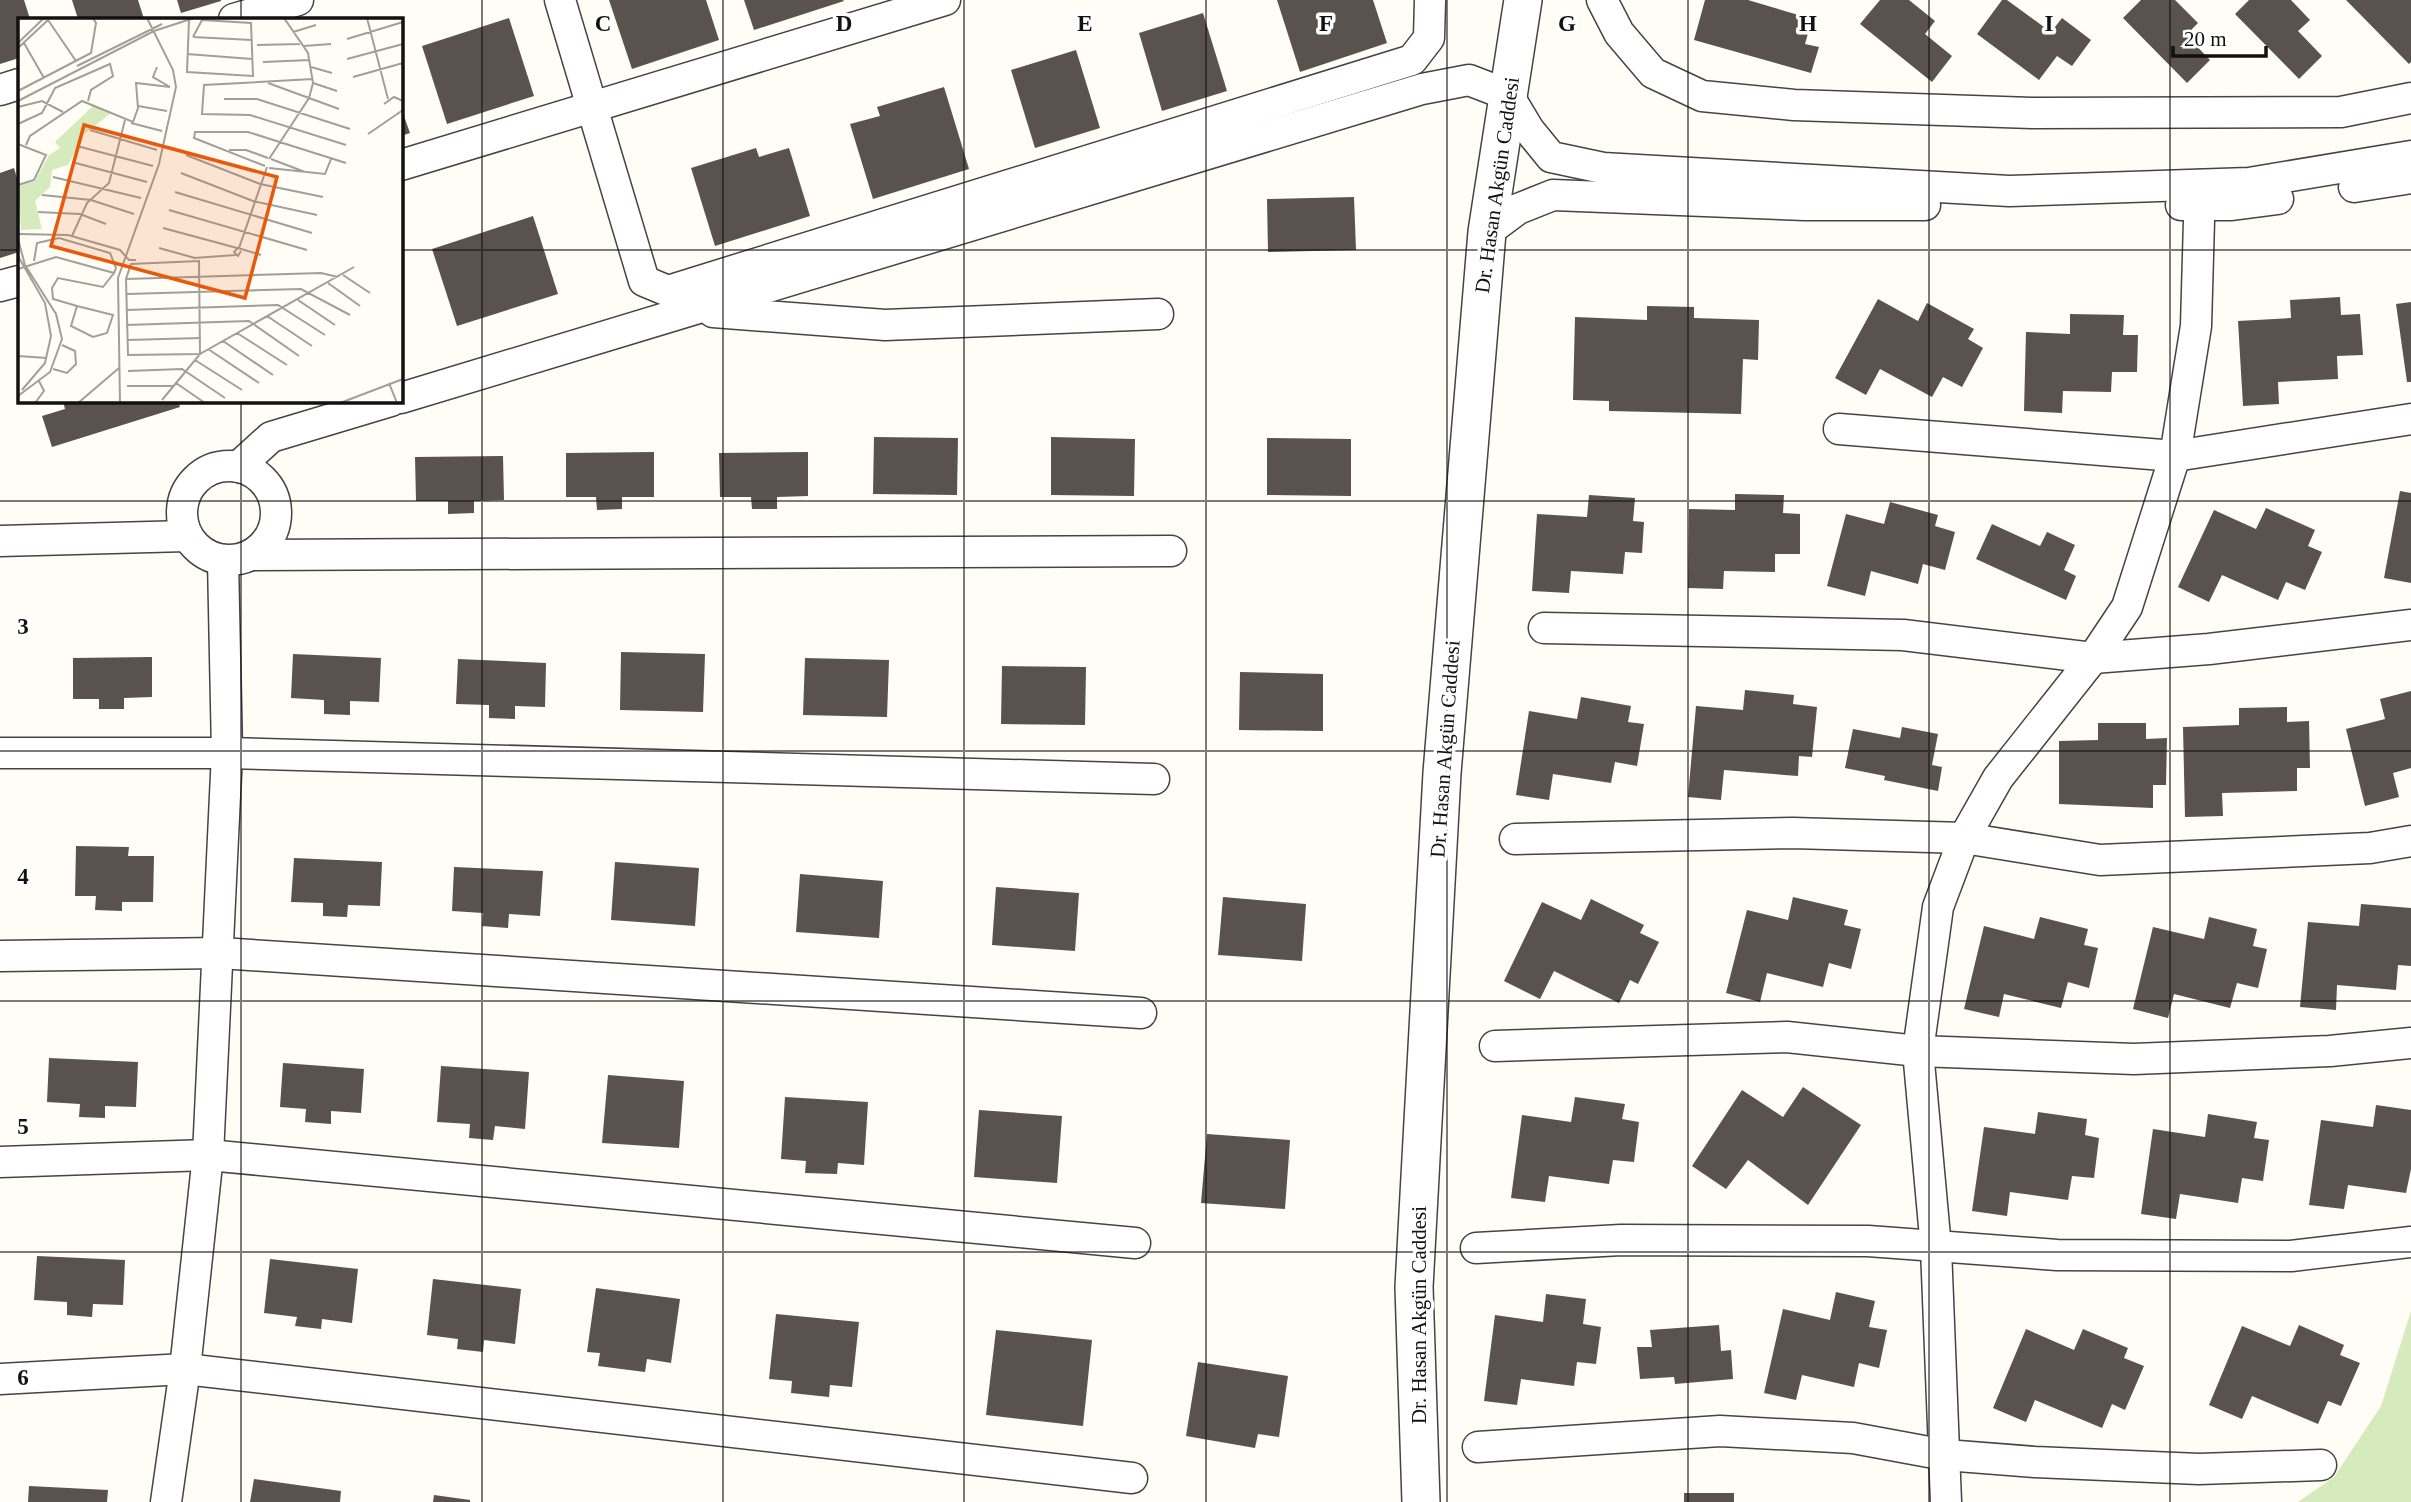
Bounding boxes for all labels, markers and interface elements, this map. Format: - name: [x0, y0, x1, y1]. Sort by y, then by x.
- text: C: [595, 11, 611, 36]
- text: D: [836, 11, 852, 36]
- text: E: [1077, 11, 1093, 36]
- text: F: [1319, 11, 1333, 36]
- text: G: [1558, 11, 1576, 36]
- text: H: [1799, 11, 1817, 36]
- text: I: [2045, 11, 2054, 36]
- scale bar: [2173, 14, 2266, 58]
- inset map: [18, 18, 402, 402]
- text: 20 m: [2184, 27, 2227, 51]
- street label: Dr. Hasan Akgün Caddesi: [1470, 75, 1524, 295]
- text: 3: [17, 614, 29, 639]
- street label: Dr. Hasan Akgün Caddesi: [1425, 639, 1465, 859]
- text: 4: [17, 864, 29, 889]
- text: 5: [17, 1114, 29, 1139]
- street label: Dr. Hasan Akgün Caddesi: [1407, 1206, 1431, 1424]
- text: 6: [17, 1365, 29, 1390]

